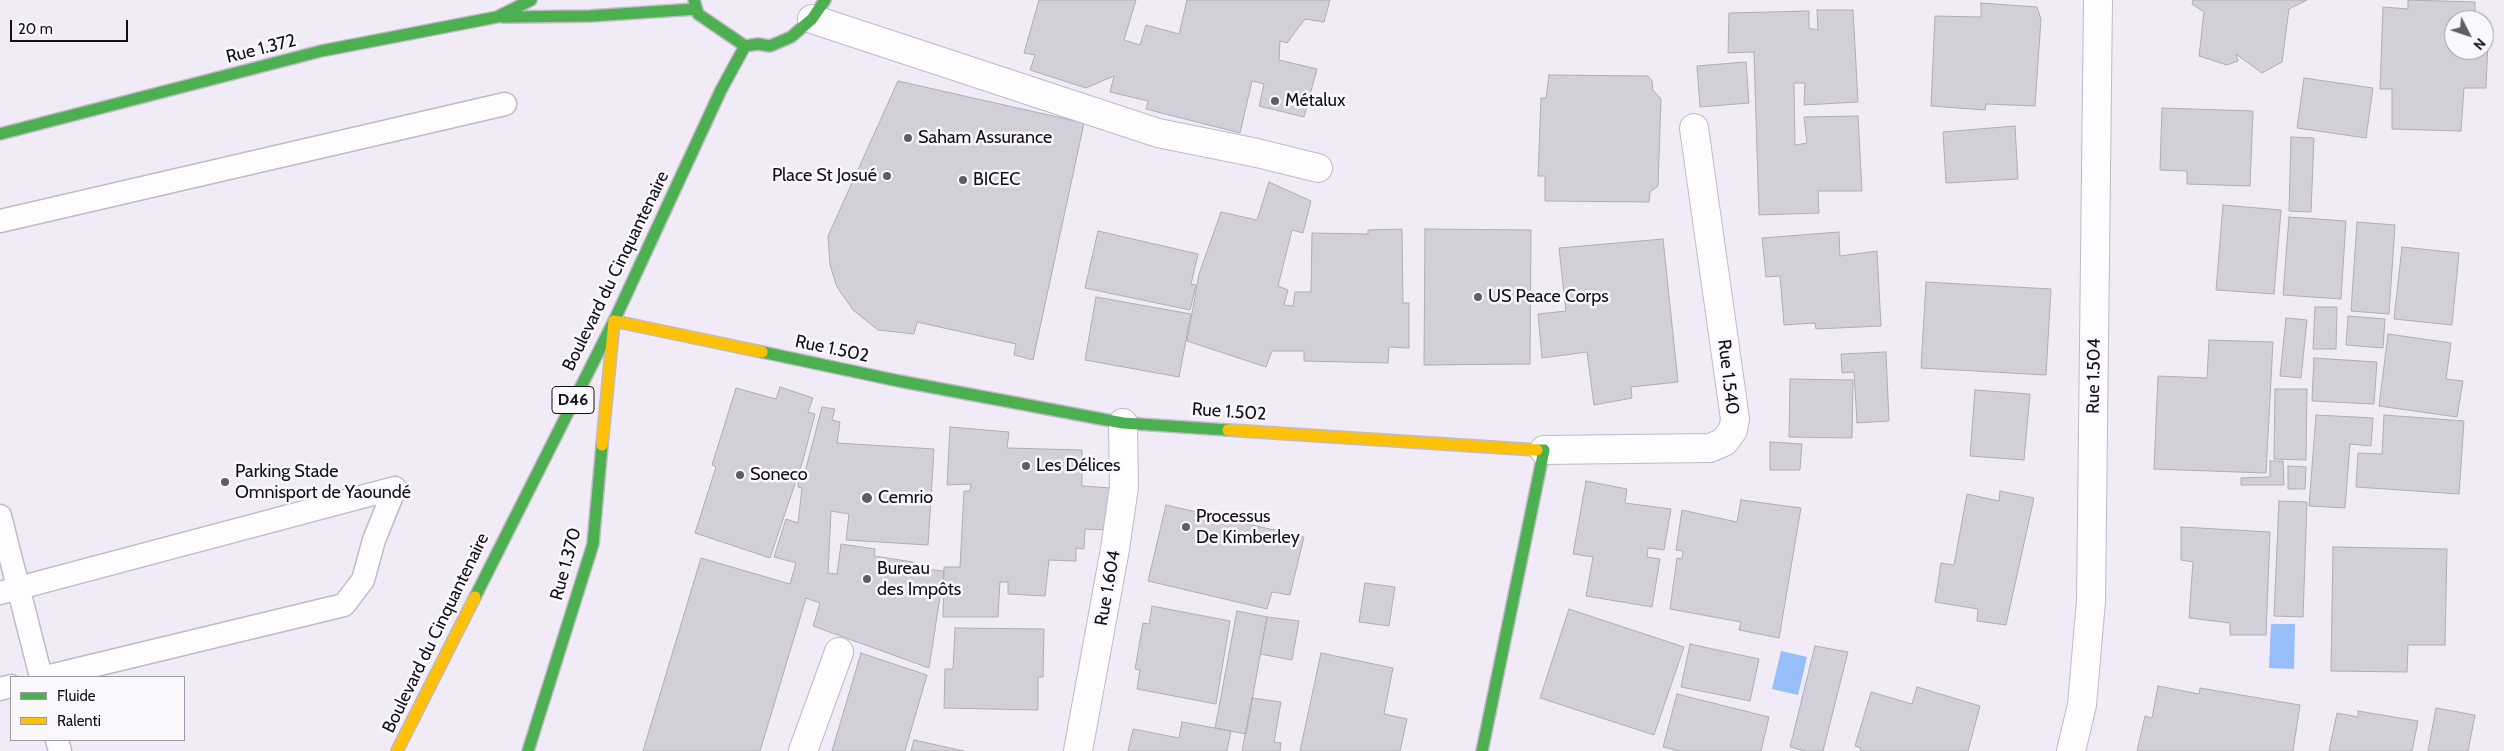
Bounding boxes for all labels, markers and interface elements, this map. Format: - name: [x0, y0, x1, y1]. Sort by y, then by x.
- scale bar: [12, 10, 130, 42]
- north arrow: [2444, 10, 2494, 60]
- text: 20 m: [18, 20, 53, 38]
- street label: Rue 1.372: [224, 30, 298, 68]
- text: N: [2470, 35, 2490, 54]
- place label: Métalux: [1285, 90, 1346, 112]
- marker: Métalux: [1269, 95, 1281, 107]
- place label: Saham Assurance: [918, 127, 1052, 149]
- marker: Saham Assurance: [902, 132, 914, 144]
- place label: Place St Josué: [772, 165, 877, 187]
- street label: Boulevard du Cinquantenaire: [558, 168, 674, 374]
- place label: BICEC: [973, 169, 1020, 191]
- marker: Place St Josué: [881, 170, 893, 182]
- marker: BICEC: [957, 174, 969, 186]
- place label: US Peace Corps: [1488, 286, 1609, 308]
- marker: US Peace Corps: [1472, 291, 1484, 303]
- street label: Rue 1.502: [793, 331, 871, 367]
- street label: Rue 1.540: [1713, 338, 1743, 416]
- street label: Rue 1.504: [2083, 338, 2105, 414]
- road number: D46: [552, 386, 594, 414]
- street label: Rue 1.502: [1191, 399, 1267, 425]
- place label: Les Délices: [1036, 455, 1121, 477]
- marker: Les Délices: [1020, 460, 1032, 472]
- place label: Parking Stade Omnisport de Yaoundé: [235, 461, 411, 504]
- place label: Soneco: [750, 464, 808, 486]
- marker: Soneco: [734, 469, 746, 481]
- marker: Parking Stade Omnisport de Yaoundé: [219, 476, 231, 488]
- place label: Cemrio: [878, 487, 933, 509]
- marker: Cemrio: [860, 491, 874, 505]
- place label: Processus De Kimberley: [1196, 506, 1300, 548]
- marker: Processus De Kimberley: [1180, 521, 1192, 533]
- street label: Rue 1.370: [546, 525, 586, 603]
- street label: Boulevard du Cinquantenaire: [378, 530, 494, 736]
- street label: Rue 1.604: [1091, 549, 1125, 627]
- place label: Bureau des Impôts: [877, 558, 961, 600]
- marker: Bureau des Impôts: [861, 573, 873, 585]
- legend: [10, 676, 185, 741]
- text: Fluide: [57, 687, 95, 705]
- text: Ralenti: [57, 712, 101, 730]

